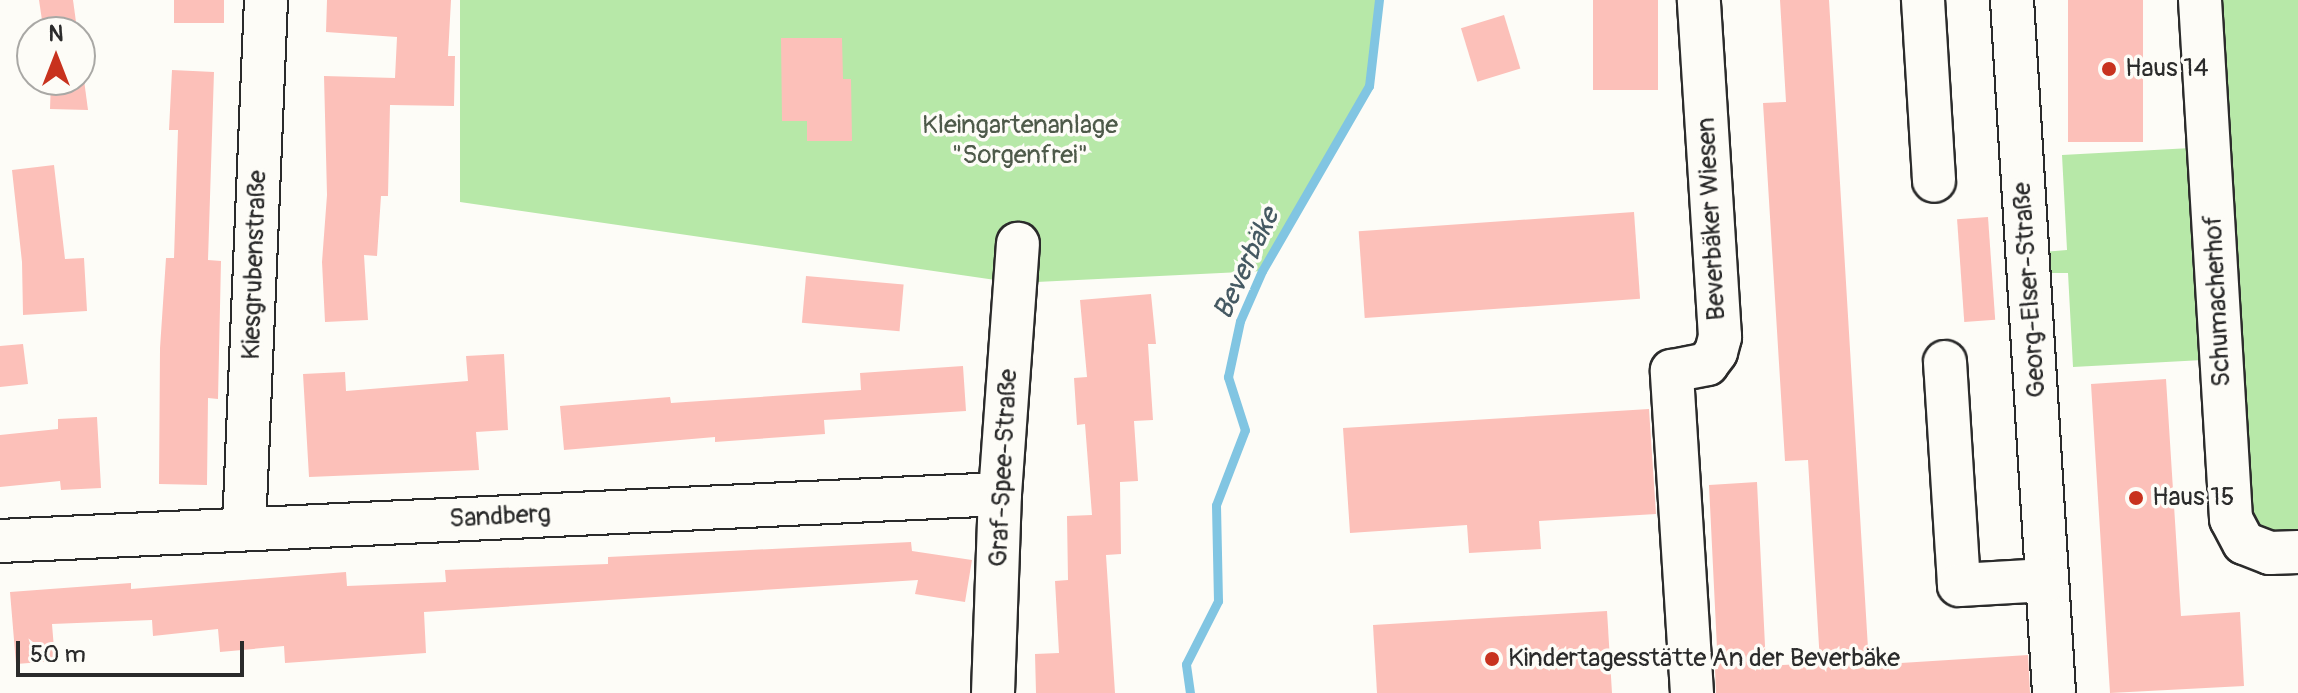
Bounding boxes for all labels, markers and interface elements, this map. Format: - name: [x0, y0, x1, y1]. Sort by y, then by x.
- north arrow: [16, 16, 96, 96]
- text: N: [49, 20, 63, 48]
- place label: Haus 14: [2125, 53, 2209, 85]
- marker: Haus 14: [2100, 60, 2118, 78]
- park label: Kleingartenanlage "Sorgenfrei": [922, 110, 1118, 172]
- street label: Beverbäker Wiesen: [1691, 117, 1733, 321]
- street label: Kiesgrubenstraße: [236, 170, 274, 360]
- street label: Georg-Elser-Straße: [2007, 181, 2053, 399]
- water label: Beverbäke: [1207, 203, 1287, 325]
- street label: Schumacherhof: [2198, 214, 2238, 388]
- street label: Graf-Spee-Straße: [983, 368, 1025, 568]
- place label: Haus 15: [2152, 482, 2235, 514]
- marker: Haus 15: [2127, 489, 2145, 507]
- street label: Sandberg: [448, 499, 552, 535]
- scale bar: [20, 625, 248, 675]
- text: 50 m: [30, 640, 86, 669]
- place label: Kindertagesstätte An der Beverbäke: [1508, 643, 1900, 675]
- marker: Kindertagesstätte An der Beverbäke: [1483, 650, 1501, 668]

